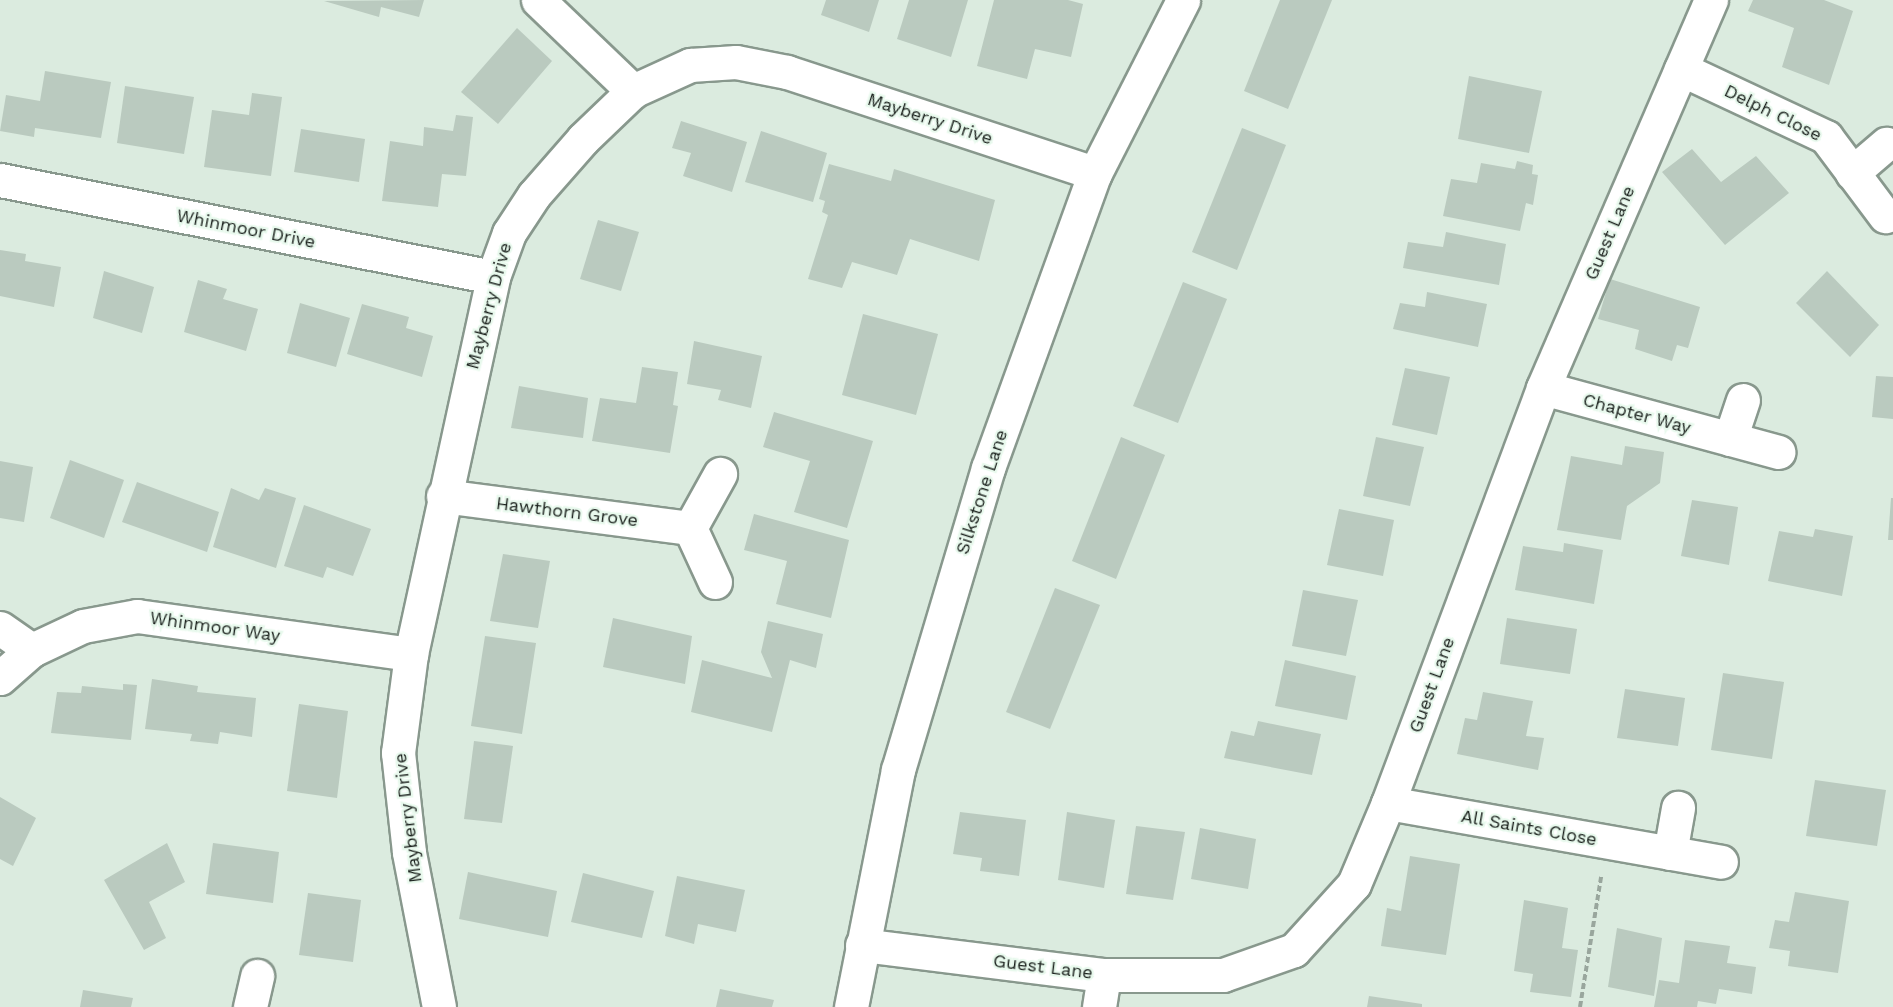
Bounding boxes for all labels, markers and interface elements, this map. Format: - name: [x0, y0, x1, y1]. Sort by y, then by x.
- street label: Delph Close: [1721, 80, 1825, 146]
- street label: Mayberry Drive: [864, 89, 996, 149]
- street label: Guest Lane: [1580, 183, 1640, 283]
- street label: Whinmoor Drive: [175, 205, 317, 253]
- street label: Mayberry Drive: [462, 240, 516, 372]
- street label: Chapter Way: [1580, 389, 1694, 439]
- street label: Silkstone Lane: [952, 427, 1012, 557]
- street label: Hawthorn Grove: [495, 493, 639, 531]
- street label: Whinmoor Way: [148, 607, 282, 647]
- street label: Guest Lane: [1405, 634, 1459, 736]
- street label: Mayberry Drive: [389, 752, 427, 884]
- street label: All Saints Close: [1459, 805, 1599, 851]
- street label: Guest Lane: [992, 950, 1094, 984]

